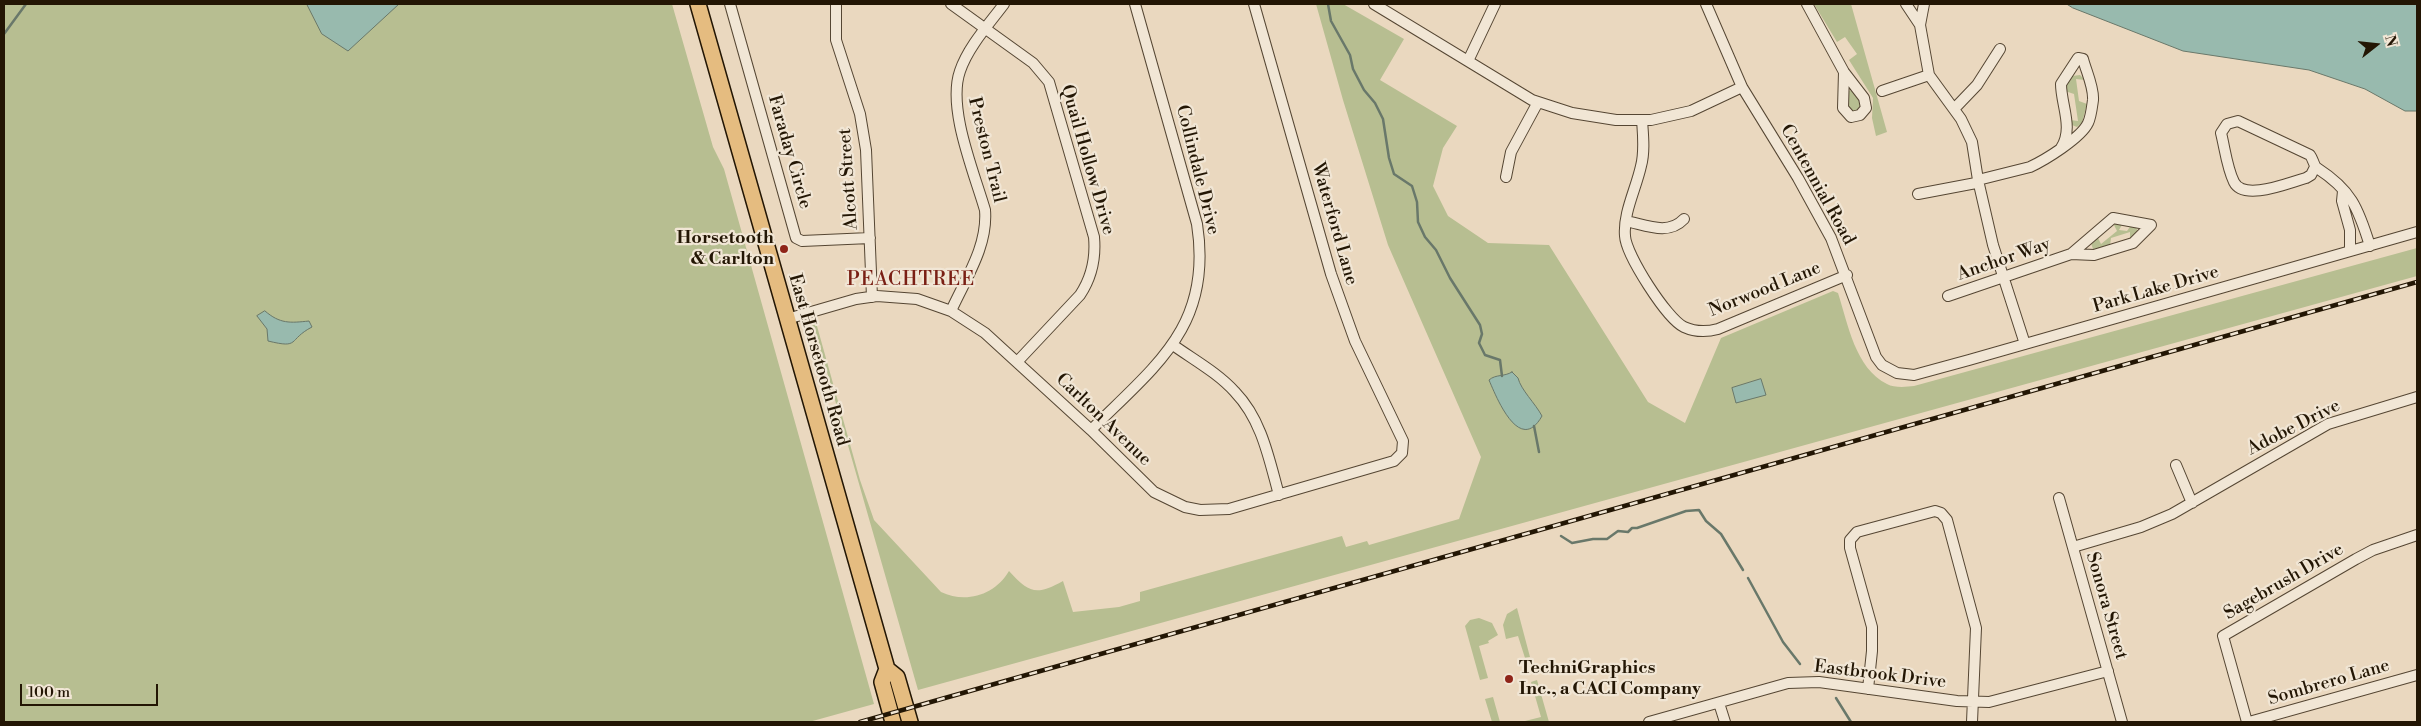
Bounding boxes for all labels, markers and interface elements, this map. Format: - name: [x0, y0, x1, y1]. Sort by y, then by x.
- north arrow: [2351, 20, 2401, 70]
- text: N: [2380, 33, 2401, 49]
- street label: Quail Hollow Drive: [1055, 82, 1119, 238]
- street label: Faraday Circle: [762, 93, 816, 211]
- street label: Preston Trail: [962, 95, 1010, 205]
- street label: Collindale Drive: [1170, 103, 1224, 237]
- street label: Centennial Road: [1775, 121, 1859, 249]
- street label: Alcott Street: [835, 127, 863, 231]
- street label: Waterford Lane: [1306, 160, 1362, 288]
- place label: Horsetooth & Carlton: [676, 228, 774, 270]
- street label: Anchor Way: [1955, 234, 2053, 286]
- marker: Horsetooth & Carlton: [778, 243, 790, 255]
- street label: Norwood Lane: [1706, 258, 1824, 322]
- street label: Park Lake Drive: [2091, 262, 2221, 318]
- district label: PEACHTREE: [846, 269, 976, 291]
- street label: East Horsetooth Road: [783, 271, 853, 449]
- street label: Carlton Avenue: [1051, 369, 1155, 471]
- street label: Adobe Drive: [2244, 395, 2344, 461]
- street label: Sagebrush Drive: [2220, 539, 2348, 625]
- street label: Sonora Street: [2080, 550, 2132, 662]
- street label: Sombrero Lane: [2266, 655, 2392, 711]
- street label: Eastbrook Drive: [1813, 656, 1947, 694]
- place label: TechniGraphics Inc., a CACI Company: [1519, 658, 1701, 701]
- marker: TechniGraphics Inc., a CACI Company: [1503, 673, 1515, 685]
- scale bar: [22, 674, 160, 706]
- text: 100 m: [28, 683, 70, 702]

